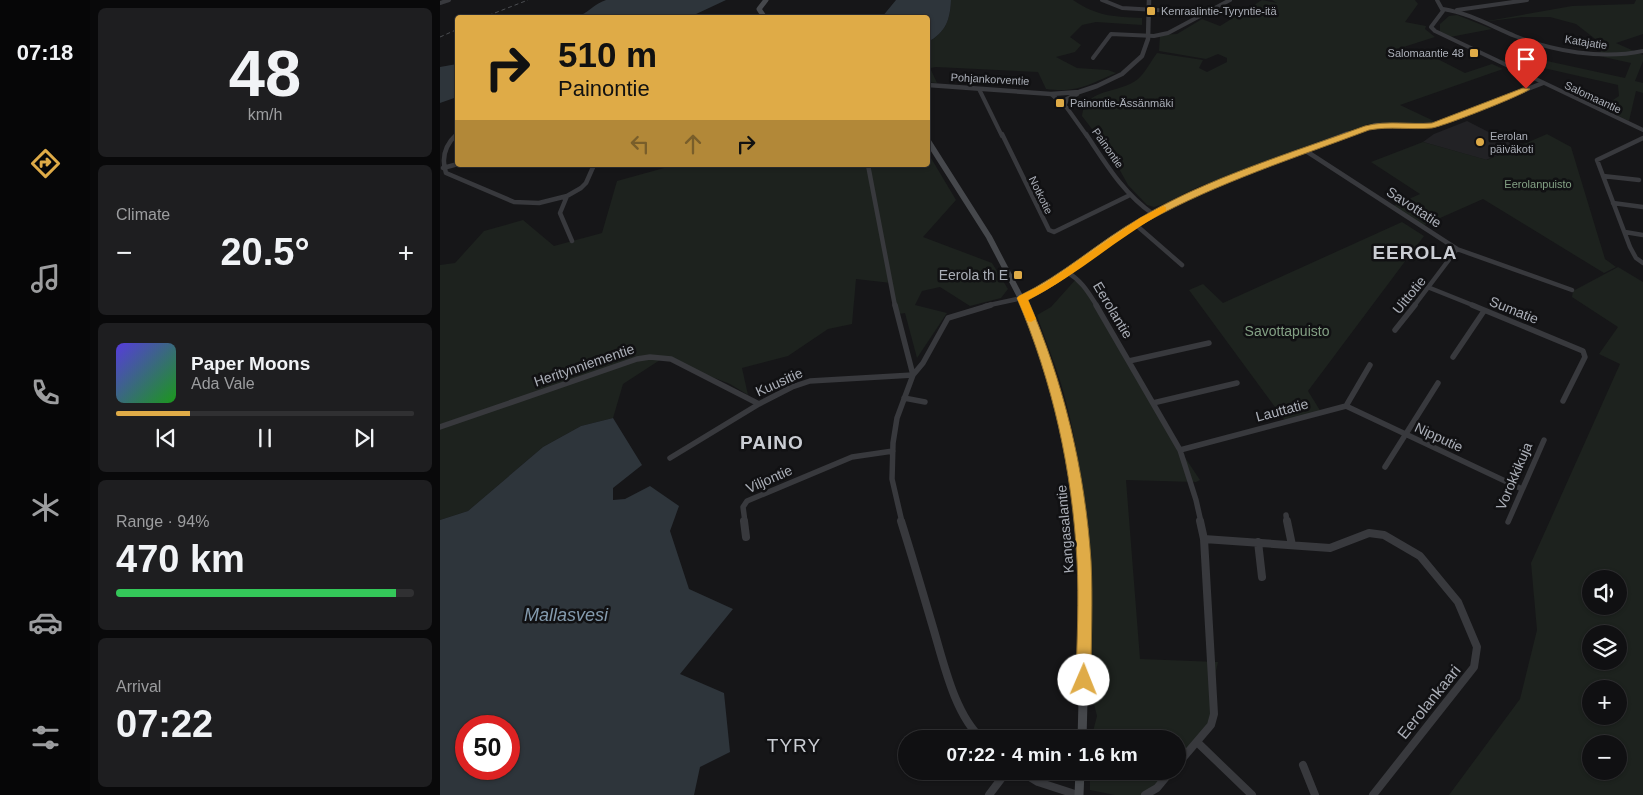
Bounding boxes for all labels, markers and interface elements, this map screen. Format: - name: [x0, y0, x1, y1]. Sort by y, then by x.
- marker: Kenraalintie-Tyryntie-itä: [1145, 5, 1157, 17]
- place label: Kenraalintie-Tyryntie-itä: [1161, 5, 1277, 17]
- street label: Katajatie: [1564, 33, 1608, 51]
- icon: right: [475, 35, 540, 100]
- text: 510 m: [558, 35, 657, 74]
- text: 48: [229, 37, 301, 110]
- pin: [1505, 38, 1547, 89]
- text: 07:18: [17, 40, 73, 65]
- icon: arrive: [1512, 45, 1540, 73]
- place label: Salomaantie 48: [1388, 47, 1464, 59]
- marker: Salomaantie 48: [1468, 47, 1480, 59]
- street label: Pohjankorventie: [950, 71, 1030, 87]
- text: Painontie: [558, 76, 650, 101]
- street label: Salomaantie: [1563, 79, 1623, 115]
- marker: Painontie-Ässänmäki: [1054, 97, 1066, 109]
- place label: Painontie-Ässänmäki: [1070, 97, 1173, 109]
- text: km/h: [248, 106, 282, 123]
- street label: Painontie: [1090, 126, 1126, 170]
- icon: left: [626, 130, 654, 158]
- icon: ahead: [679, 130, 707, 158]
- icon: right: [732, 130, 760, 158]
- place label: Eerolan päiväkoti: [1490, 130, 1533, 155]
- marker: Eerolan päiväkoti: [1474, 136, 1486, 148]
- icon: directions: [28, 146, 63, 181]
- street label: Notkotie: [1027, 174, 1055, 216]
- park label: Eerolanpuisto: [1504, 178, 1572, 190]
- street label: Savottatie: [1384, 183, 1445, 231]
- text: Climate: [116, 206, 170, 223]
- text: 20.5°: [220, 231, 310, 273]
- text: −: [116, 237, 132, 268]
- text: +: [398, 237, 414, 268]
- district label: EEROLA: [1372, 242, 1458, 263]
- icon: music: [28, 261, 63, 296]
- place label: Eerola th E: [939, 267, 1008, 283]
- marker: Eerola th E: [1012, 269, 1024, 281]
- street label: Uittotie: [1389, 273, 1429, 317]
- street label: Eerolantie: [1090, 279, 1136, 341]
- street label: Sumatie: [1487, 293, 1541, 327]
- park label: Savottapuisto: [1245, 323, 1330, 339]
- street label: Heritynniementie: [532, 340, 636, 390]
- text: Paper Moons: [191, 353, 310, 374]
- street label: Kuusitie: [753, 364, 805, 399]
- icon: phone: [28, 375, 63, 410]
- text: Ada Vale: [191, 375, 255, 392]
- street label: Lauttatie: [1254, 395, 1310, 425]
- street label: Nipputie: [1412, 419, 1466, 455]
- icon: previous: [152, 424, 180, 452]
- icon: pause: [251, 424, 279, 452]
- icon: next: [350, 424, 378, 452]
- district label: PAINO: [740, 432, 804, 453]
- street label: Vorokkikuja: [1493, 440, 1535, 512]
- street label: Viljontie: [743, 462, 795, 496]
- street label: Kangasalantie: [1053, 484, 1077, 574]
- icon: climate: [28, 490, 63, 525]
- text: Range · 94%: [116, 513, 209, 530]
- text: 470 km: [116, 538, 245, 580]
- map controls: [1582, 570, 1627, 780]
- button: sound: [1582, 570, 1627, 615]
- icon: car: [28, 605, 63, 640]
- water label: Mallasvesi: [524, 605, 609, 625]
- button: layers: [1582, 625, 1627, 670]
- position arrow: [1057, 653, 1109, 705]
- street label: Eerolankaari: [1394, 662, 1464, 742]
- text: Arrival: [116, 678, 161, 695]
- button: +: [1582, 680, 1627, 725]
- text: 07:22: [116, 703, 213, 745]
- speed limit sign: 50: [455, 715, 520, 780]
- icon: filters: [28, 720, 63, 755]
- district label: TYRY: [767, 735, 821, 756]
- button: −: [1582, 735, 1627, 780]
- text: 07:22 · 4 min · 1.6 km: [946, 744, 1138, 765]

